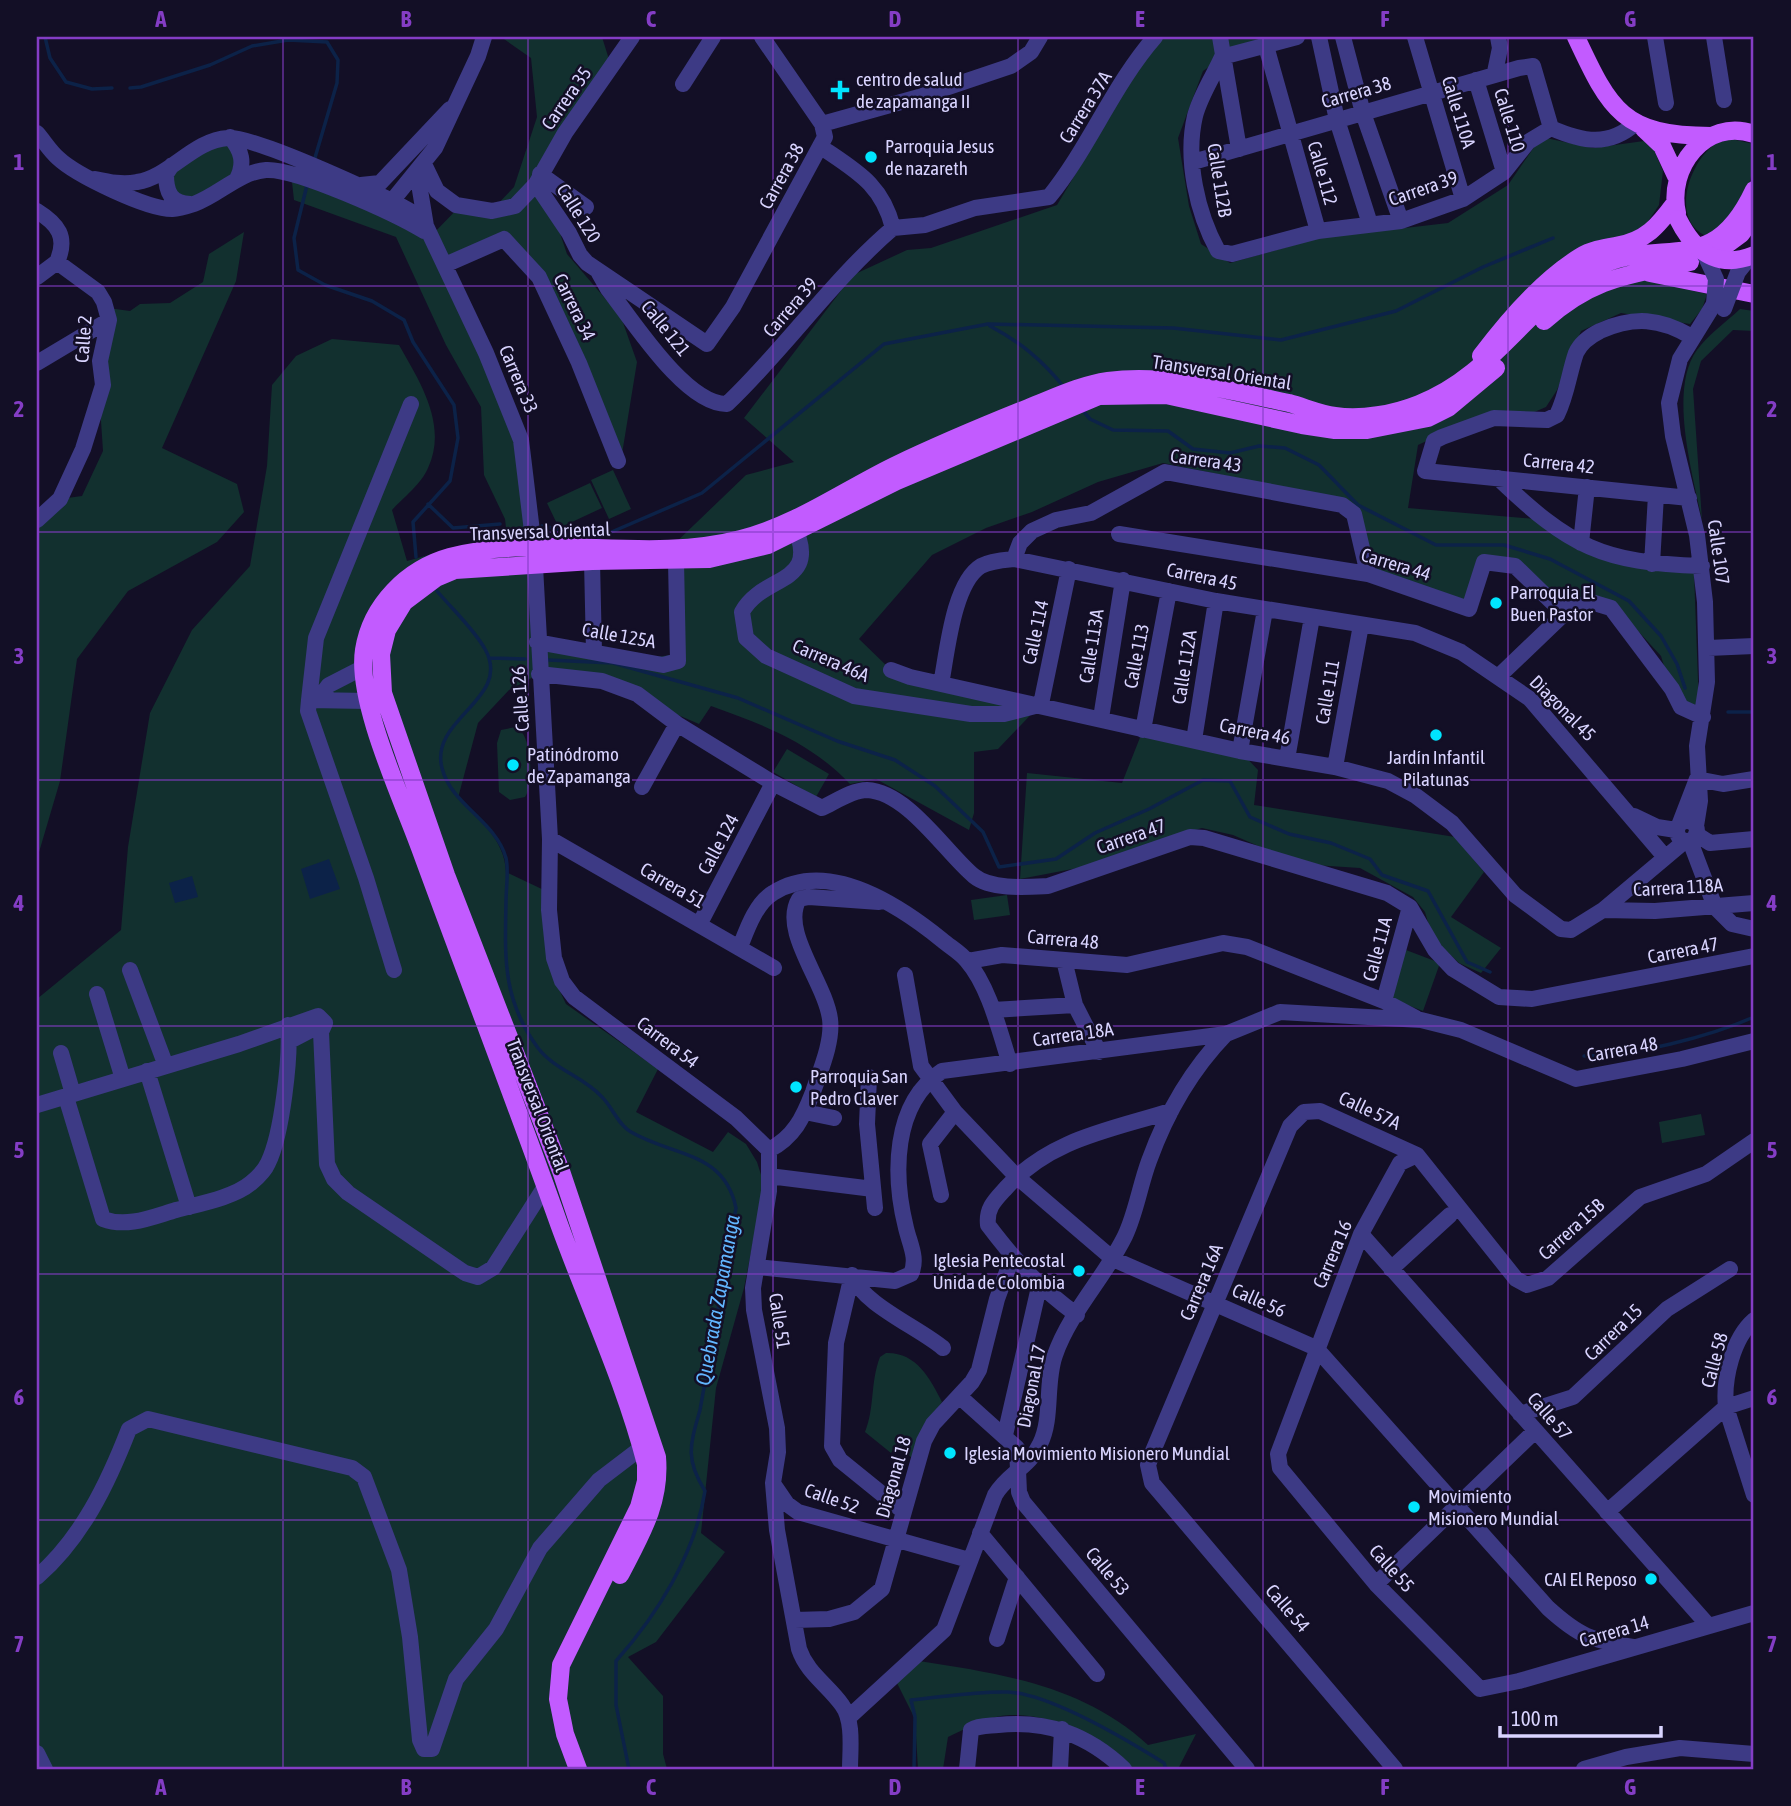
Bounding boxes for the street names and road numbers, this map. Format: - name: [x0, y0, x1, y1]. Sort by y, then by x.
- street label: Carrera 35: [536, 62, 596, 134]
- street label: Carrera 37A: [1054, 66, 1116, 147]
- street label: Carrera 38: [1318, 72, 1394, 112]
- street label: Calle 110A: [1438, 73, 1481, 152]
- street label: Calle 110: [1490, 86, 1530, 154]
- street label: Carrera 38: [754, 139, 808, 213]
- street label: Calle 112: [1303, 139, 1343, 207]
- street label: Calle 112B: [1203, 142, 1237, 218]
- street label: Carrera 39: [1385, 166, 1461, 210]
- street label: Calle 120: [552, 179, 606, 247]
- street label: Carrera 34: [549, 270, 601, 344]
- street label: Carrera 39: [758, 273, 822, 341]
- street label: Calle 121: [637, 296, 695, 360]
- street label: Calle 2: [70, 315, 96, 363]
- street label: Carrera 33: [495, 342, 543, 416]
- street label: Transversal Oriental: [1151, 350, 1293, 394]
- street label: Carrera 43: [1169, 444, 1243, 476]
- street label: Carrera 42: [1522, 448, 1596, 478]
- street label: Transversal Oriental: [469, 518, 611, 544]
- street label: Calle 107: [1704, 518, 1734, 586]
- street label: Carrera 44: [1358, 543, 1434, 585]
- street label: Carrera 45: [1165, 558, 1239, 594]
- street label: Calle 114: [1017, 598, 1053, 666]
- street label: Calle 113A: [1074, 607, 1108, 685]
- street label: Calle 125A: [580, 618, 658, 652]
- street label: Calle 113: [1119, 622, 1153, 690]
- street label: Calle 112A: [1167, 628, 1201, 706]
- street label: Carrera 46A: [789, 634, 873, 686]
- street label: Calle 111: [1310, 658, 1344, 726]
- street label: Calle 126: [507, 666, 533, 732]
- street label: Diagonal 45: [1525, 670, 1601, 746]
- street label: Carrera 46: [1218, 713, 1292, 749]
- street label: Calle 124: [693, 810, 743, 878]
- street label: Carrera 47: [1093, 814, 1169, 858]
- street label: Carrera 51: [636, 858, 710, 912]
- street label: Carrera 118A: [1632, 874, 1724, 900]
- street label: Calle 11A: [1358, 914, 1396, 984]
- street label: Carrera 48: [1026, 925, 1100, 953]
- street label: Carrera 47: [1646, 932, 1720, 968]
- street label: Carrera 54: [633, 1012, 703, 1072]
- street label: Carrera 18A: [1031, 1017, 1115, 1051]
- street label: Carrera 48: [1585, 1032, 1659, 1066]
- street label: Transversal Oriental: [503, 1035, 573, 1175]
- street label: Calle 57A: [1336, 1086, 1405, 1134]
- street label: Carrera 15B: [1534, 1194, 1608, 1264]
- street label: Carrera 16: [1308, 1217, 1356, 1291]
- street label: Carrera 16A: [1175, 1240, 1227, 1324]
- street label: Calle 56: [1229, 1278, 1289, 1322]
- street label: Calle 51: [765, 1291, 795, 1351]
- street label: Carrera 15: [1580, 1299, 1646, 1365]
- street label: Calle 58: [1696, 1330, 1732, 1390]
- street label: Diagonal 17: [1012, 1343, 1050, 1429]
- street label: Calle 57: [1523, 1388, 1577, 1444]
- street label: Diagonal 18: [871, 1433, 915, 1520]
- street label: Calle 52: [802, 1478, 862, 1518]
- street label: Calle 55: [1365, 1540, 1419, 1596]
- street label: Calle 53: [1081, 1542, 1135, 1600]
- street label: Calle 54: [1261, 1580, 1315, 1637]
- street label: Carrera 14: [1576, 1611, 1652, 1651]

